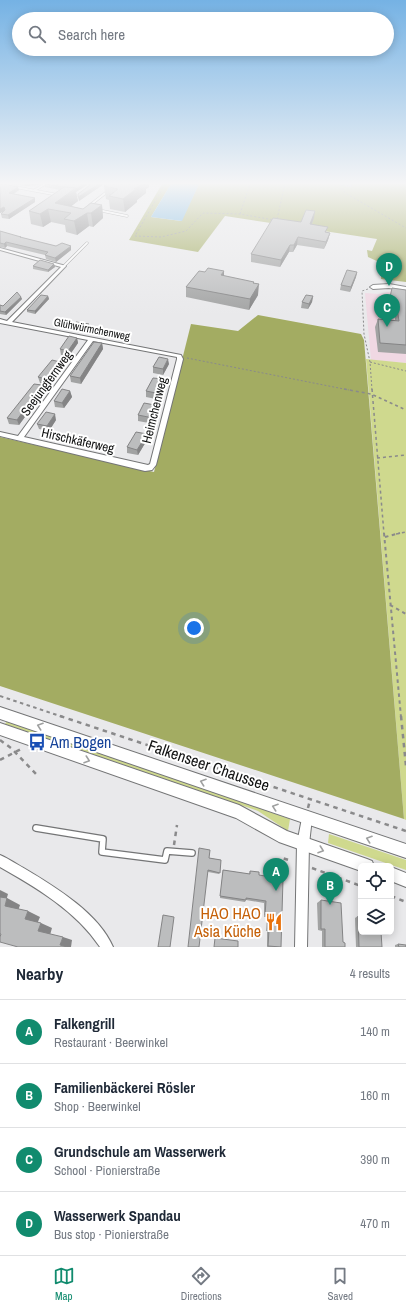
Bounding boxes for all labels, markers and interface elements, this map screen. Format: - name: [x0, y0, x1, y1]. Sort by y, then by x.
- search box: [12, 12, 394, 56]
- icon: search: [26, 23, 48, 45]
- text: Search here: [58, 24, 125, 45]
- pin: D: [376, 253, 402, 286]
- pin: C: [374, 294, 400, 327]
- street label: Glühwürmchenweg: [53, 315, 131, 343]
- street label: Seejungfernweg: [17, 347, 76, 419]
- street label: Heimchenweg: [138, 375, 171, 445]
- street label: Hirschkäferweg: [40, 424, 116, 457]
- your location: [184, 618, 204, 638]
- one-way arrow: [36, 723, 43, 731]
- place label: Am Bogen: [49, 731, 111, 753]
- bus stop icon: Am Bogen: [27, 732, 47, 752]
- street label: Falkenseer Chaussee: [145, 734, 273, 796]
- one-way arrow: [84, 755, 91, 763]
- one-way arrow: [199, 778, 206, 787]
- one-way arrow: [272, 803, 279, 812]
- one-way arrow: [366, 835, 373, 843]
- one-way arrow: [317, 845, 324, 854]
- pin: A: [263, 858, 289, 891]
- map controls: [358, 863, 394, 935]
- button: locate: [358, 863, 394, 899]
- pin: B: [317, 872, 343, 905]
- button: layers: [358, 899, 394, 935]
- place label: HAO HAO Asia Küche: [193, 902, 261, 942]
- restaurant icon: HAO HAO Asia Küche: [264, 912, 284, 932]
- text: Nearby: [16, 962, 63, 985]
- text: 4 results: [350, 965, 390, 982]
- text: Falkengrill: [54, 1013, 115, 1034]
- text: A: [25, 1023, 33, 1040]
- text: 140 m: [360, 1023, 390, 1040]
- text: Restaurant · Beerwinkel: [54, 1034, 168, 1051]
- text: Familienbäckerei Rösler: [54, 1077, 195, 1098]
- text: B: [25, 1087, 33, 1104]
- text: 160 m: [360, 1087, 390, 1104]
- text: Shop · Beerwinkel: [54, 1098, 141, 1115]
- text: Grundschule am Wasserwerk: [54, 1141, 226, 1162]
- text: C: [25, 1151, 33, 1168]
- text: 390 m: [360, 1151, 390, 1168]
- text: School · Pionierstraße: [54, 1162, 160, 1179]
- text: Wasserwerk Spandau: [54, 1205, 181, 1226]
- text: D: [25, 1215, 33, 1232]
- text: 470 m: [360, 1215, 390, 1232]
- text: Bus stop · Pionierstraße: [54, 1226, 169, 1243]
- tab: Map: [53, 1265, 75, 1303]
- tab: Directions: [181, 1265, 222, 1303]
- tab: Saved: [328, 1265, 353, 1303]

